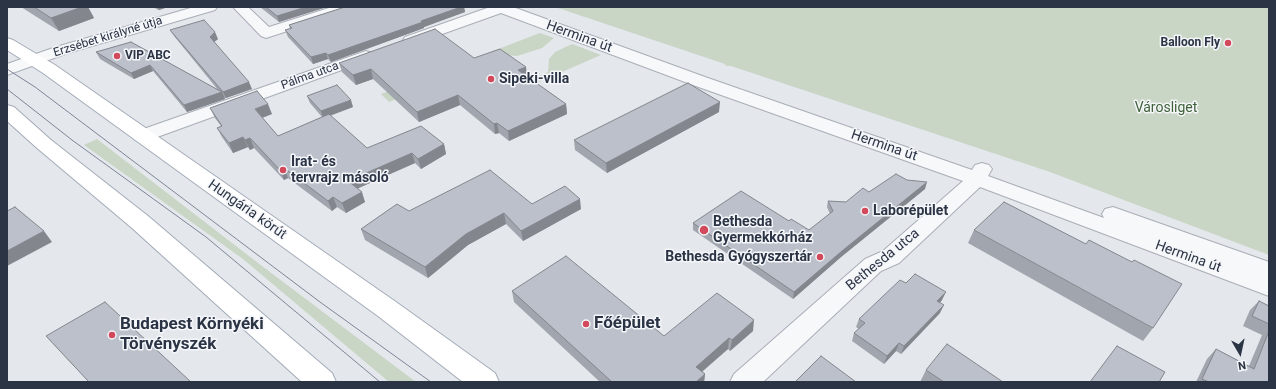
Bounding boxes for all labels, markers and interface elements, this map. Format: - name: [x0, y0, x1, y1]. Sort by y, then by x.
- street label: Erzsébet királyné útja: [52, 14, 164, 60]
- street label: Hermina út: [544, 17, 614, 57]
- place label: Balloon Fly: [1161, 36, 1220, 50]
- marker: Balloon Fly: [1223, 38, 1233, 48]
- place label: VIP ABC: [125, 49, 171, 63]
- marker: VIP ABC: [112, 51, 122, 61]
- street label: Pálma utca: [279, 59, 341, 93]
- place label: Sipeki-villa: [499, 71, 569, 87]
- marker: Sipeki-villa: [486, 74, 496, 84]
- park label: Városliget: [1135, 100, 1197, 116]
- street label: Hermina út: [849, 127, 919, 165]
- place label: Irat- és tervrajz másoló: [291, 154, 389, 186]
- marker: Irat- és tervrajz másoló: [278, 165, 288, 175]
- street label: Hungária körút: [204, 177, 290, 243]
- place label: Laborépület: [873, 203, 948, 219]
- marker: Laborépület: [860, 206, 870, 216]
- place label: Bethesda Gyermekkórház: [713, 214, 812, 246]
- marker: Bethesda Gyermekkórház: [698, 224, 710, 236]
- street label: Bethesda utca: [843, 225, 923, 295]
- street label: Hermina út: [1153, 237, 1223, 277]
- place label: Bethesda Gyógyszertár: [665, 249, 812, 265]
- marker: Bethesda Gyógyszertár: [815, 252, 825, 262]
- place label: Főépület: [594, 314, 660, 334]
- place label: Budapest Környéki Törvényszék: [120, 315, 264, 355]
- marker: Főépület: [581, 319, 591, 329]
- marker: Budapest Környéki Törvényszék: [107, 330, 117, 340]
- north arrow: [1220, 333, 1260, 373]
- text: N: [1237, 358, 1247, 372]

